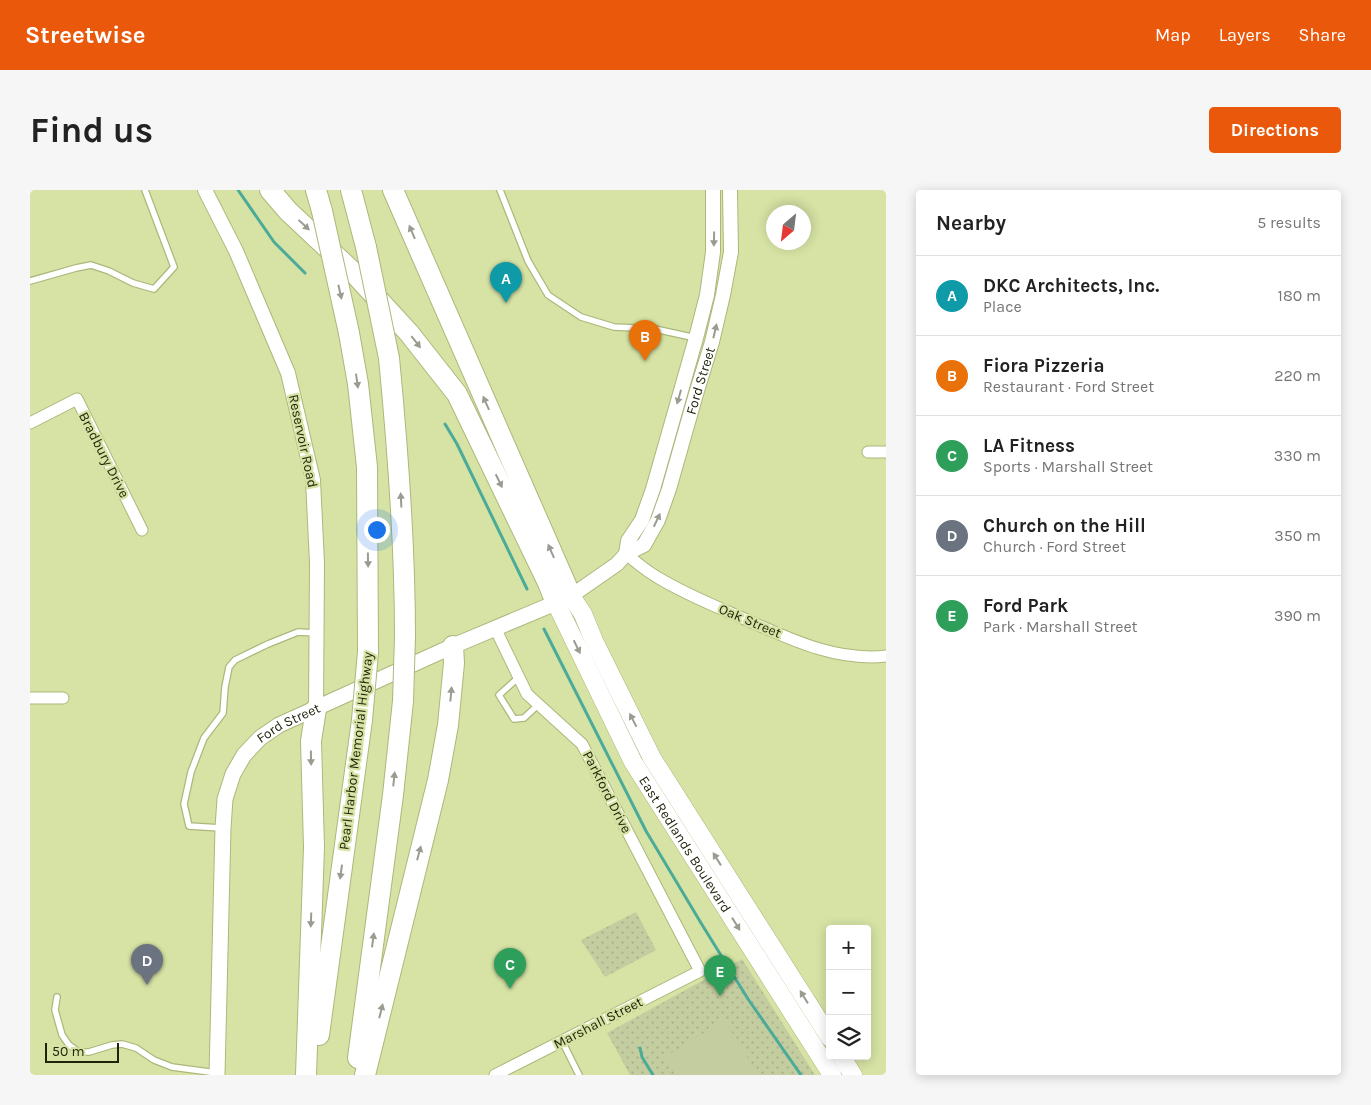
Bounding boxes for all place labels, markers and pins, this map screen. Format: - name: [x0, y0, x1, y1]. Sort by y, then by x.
- pin: A: [490, 262, 522, 303]
- pin: B: [629, 320, 661, 361]
- pin: D: [131, 944, 163, 985]
- pin: C: [494, 948, 526, 989]
- pin: E: [704, 955, 736, 996]

